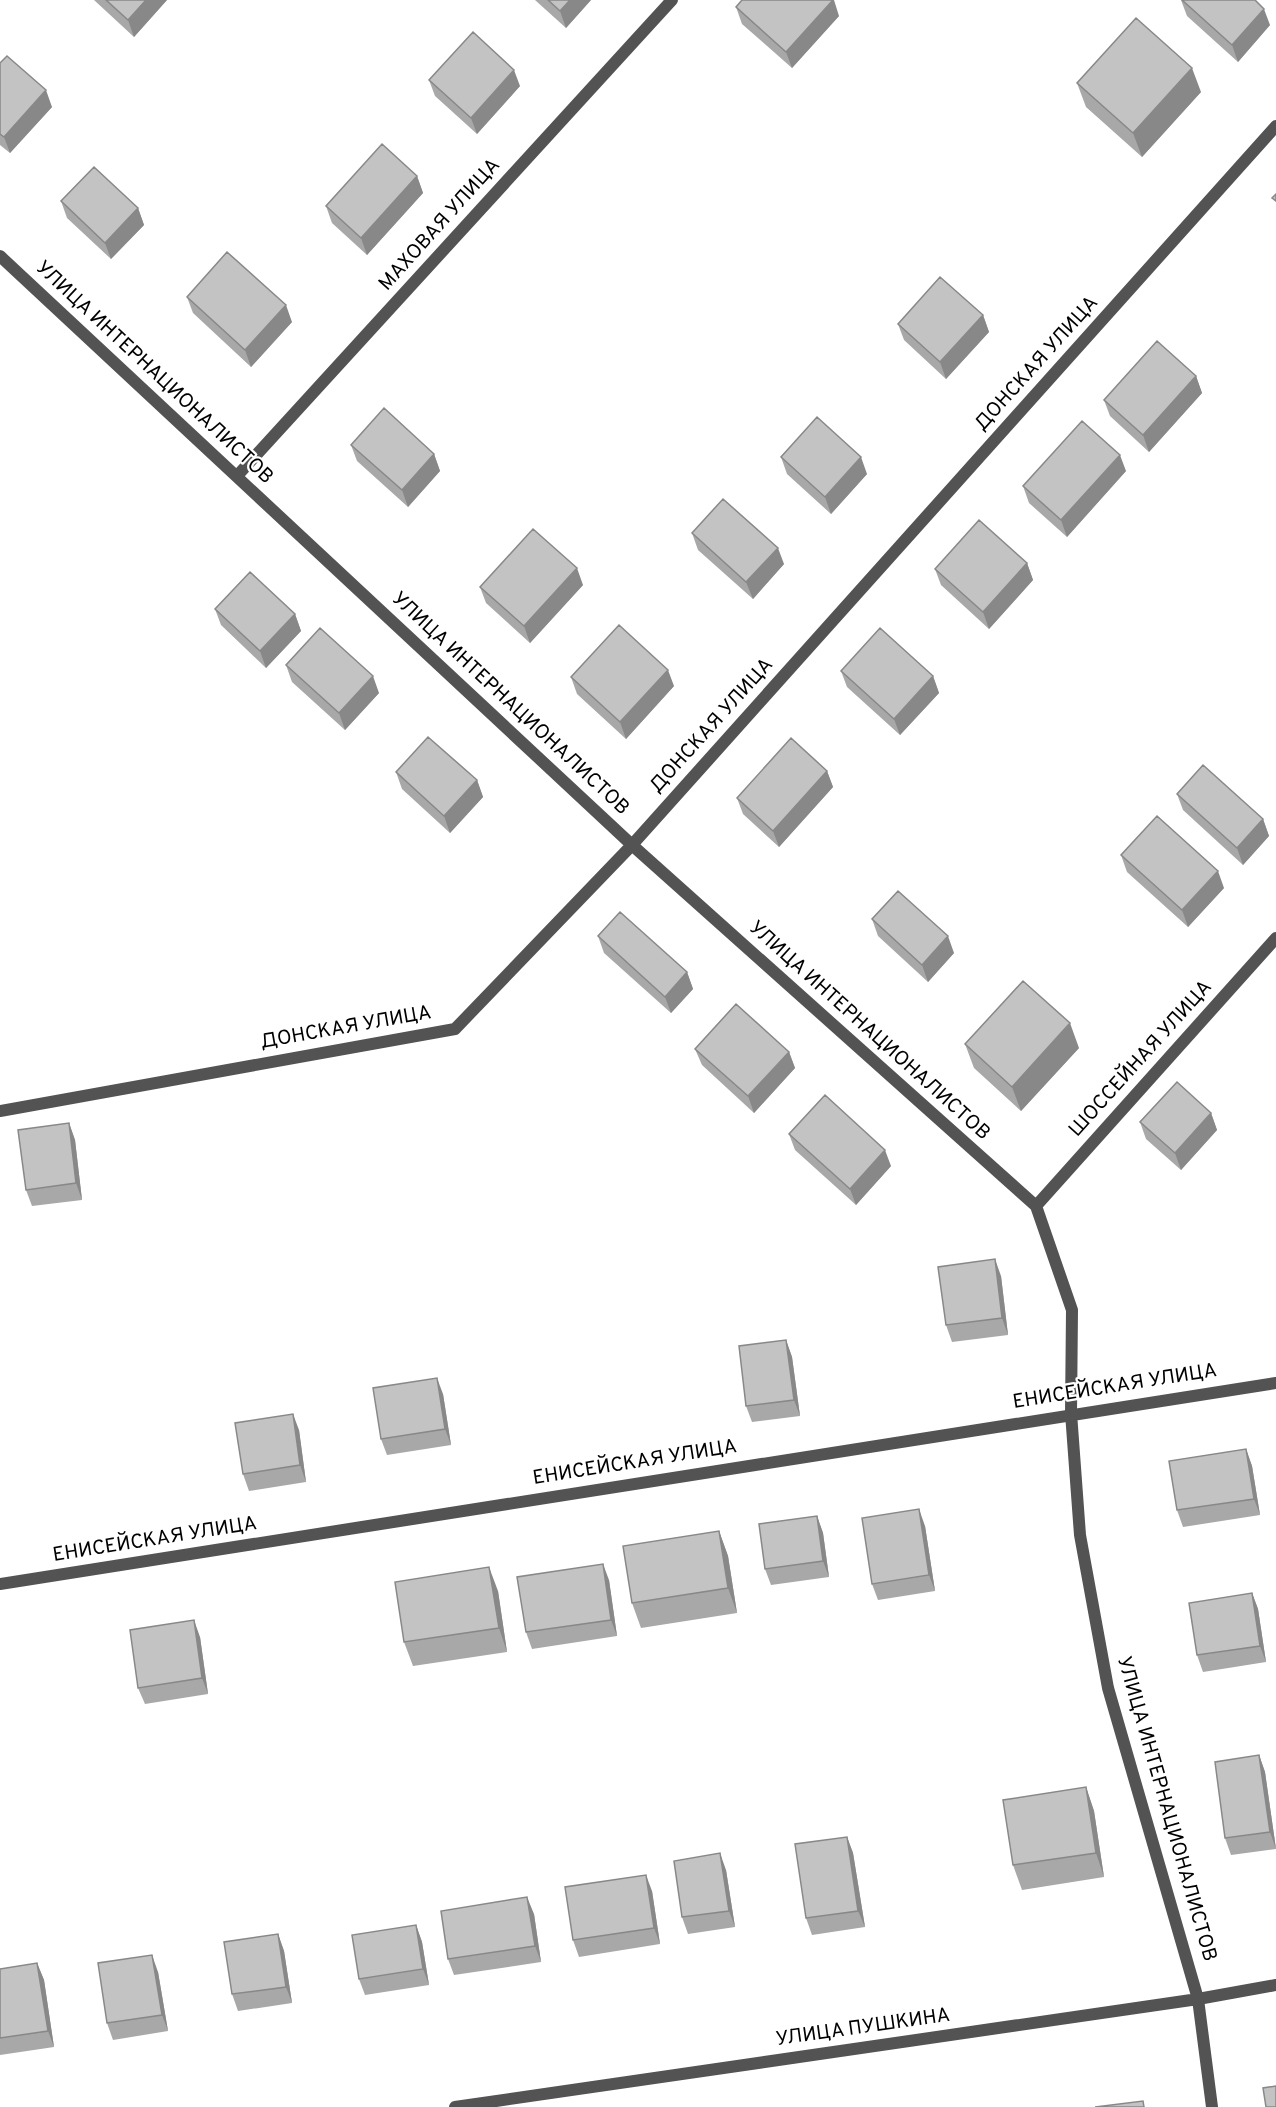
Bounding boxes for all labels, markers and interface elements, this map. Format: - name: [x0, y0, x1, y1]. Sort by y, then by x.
- street label: МАХОВАЯ УЛИЦА: [374, 153, 506, 297]
- street label: УЛИЦА ИНТЕРНАЦИОНАЛИСТОВ: [30, 256, 278, 490]
- street label: ДОНСКАЯ УЛИЦА: [969, 291, 1105, 437]
- street label: УЛИЦА ИНТЕРНАЦИОНАЛИСТОВ: [386, 587, 634, 821]
- street label: ДОНСКАЯ УЛИЦА: [644, 653, 780, 799]
- street label: УЛИЦА ИНТЕРНАЦИОНАЛИСТОВ: [743, 916, 995, 1146]
- street label: ШОССЕЙНАЯ УЛИЦА: [1062, 974, 1218, 1143]
- street label: ДОНСКАЯ УЛИЦА: [258, 1000, 434, 1056]
- street label: ЕНИСЕЙСКАЯ УЛИЦА: [1011, 1356, 1219, 1416]
- street label: ЕНИСЕЙСКАЯ УЛИЦА: [531, 1432, 739, 1492]
- street label: ЕНИСЕЙСКАЯ УЛИЦА: [51, 1509, 259, 1569]
- street label: УЛИЦА ИНТЕРНАЦИОНАЛИСТОВ: [1110, 1653, 1222, 1965]
- street label: УЛИЦА ПУШКИНА: [774, 2003, 952, 2053]

